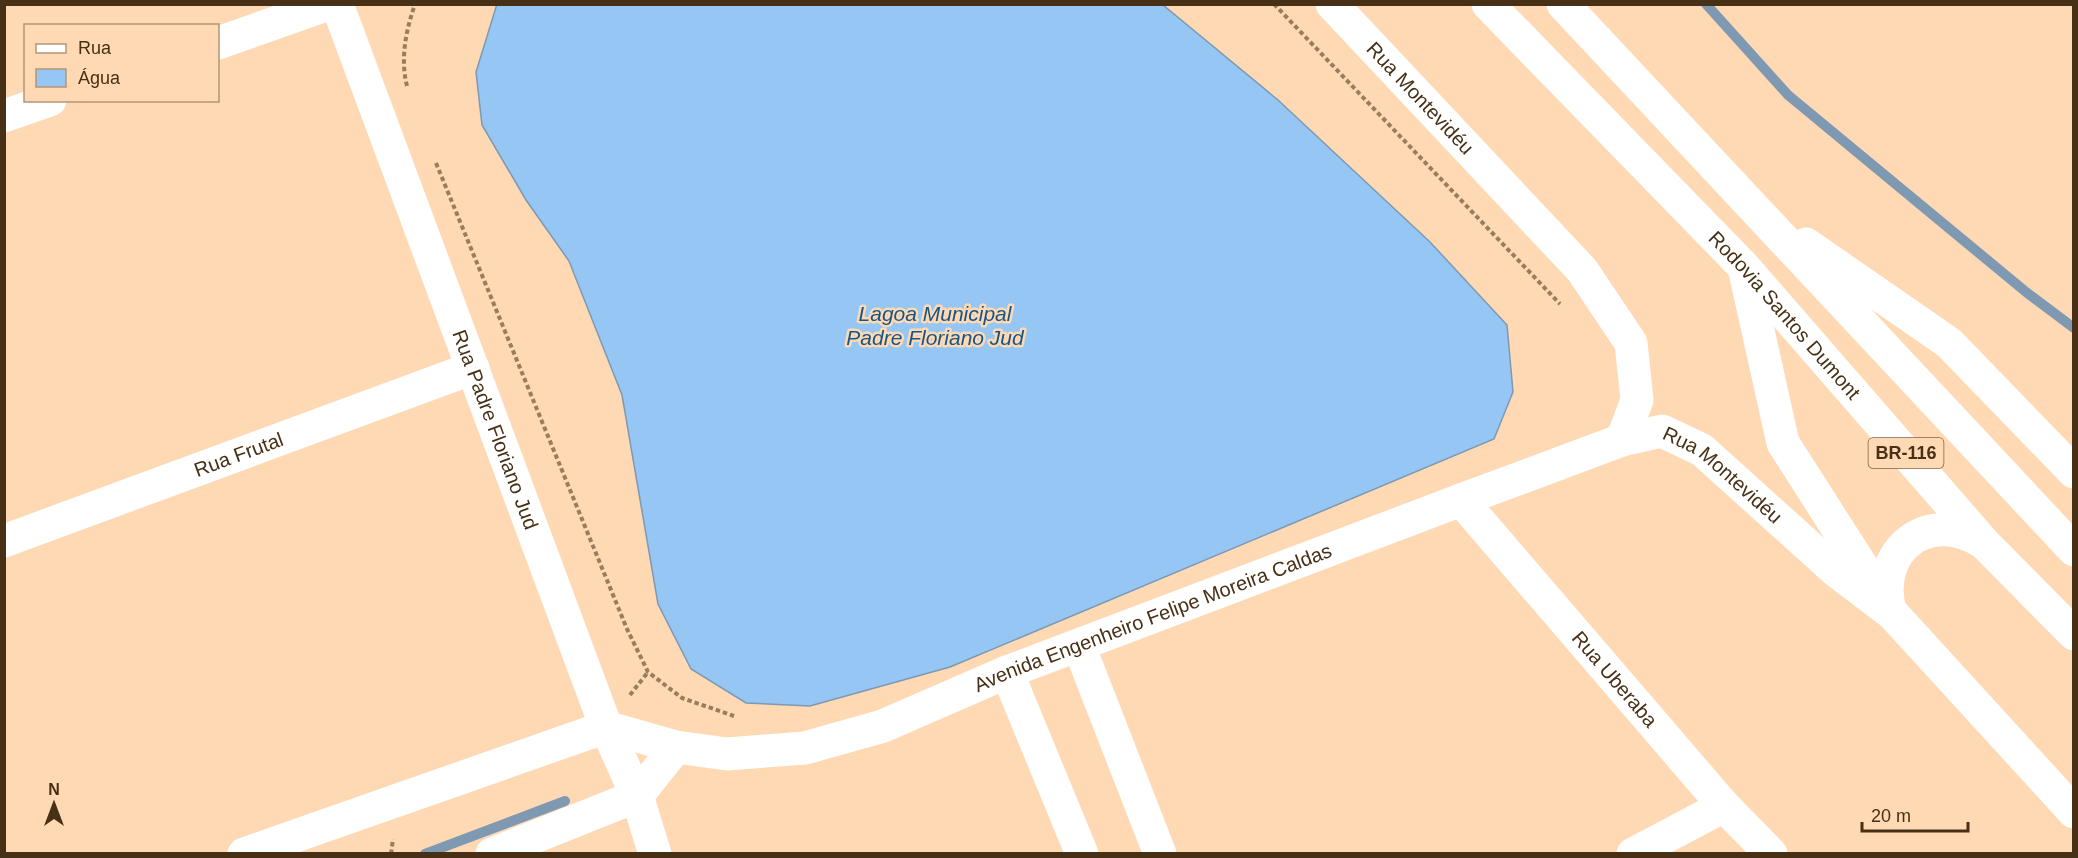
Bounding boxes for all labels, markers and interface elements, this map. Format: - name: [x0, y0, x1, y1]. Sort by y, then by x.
- legend: [24, 24, 219, 102]
- street label: Rua Montevidéu: [1362, 37, 1478, 159]
- text: Rua: [78, 38, 112, 58]
- text: Água: [78, 68, 121, 88]
- street label: Rodovia Santos Dumont: [1704, 227, 1865, 404]
- water label: Lagoa Municipal Padre Floriano Jud: [846, 302, 1025, 349]
- street label: Rua Padre Floriano Jud: [448, 327, 542, 532]
- street label: Rua Montevidéu: [1659, 422, 1786, 528]
- street label: Rua Frutal: [191, 428, 286, 481]
- road number: BR-116: [1868, 438, 1944, 468]
- street label: Avenida Engenheiro Felipe Moreira Caldas: [971, 539, 1335, 696]
- street label: Rua Uberaba: [1568, 627, 1663, 732]
- north arrow: [24, 774, 84, 834]
- text: N: [48, 781, 60, 798]
- scale bar: [1862, 795, 1968, 833]
- text: 20 m: [1871, 806, 1911, 826]

